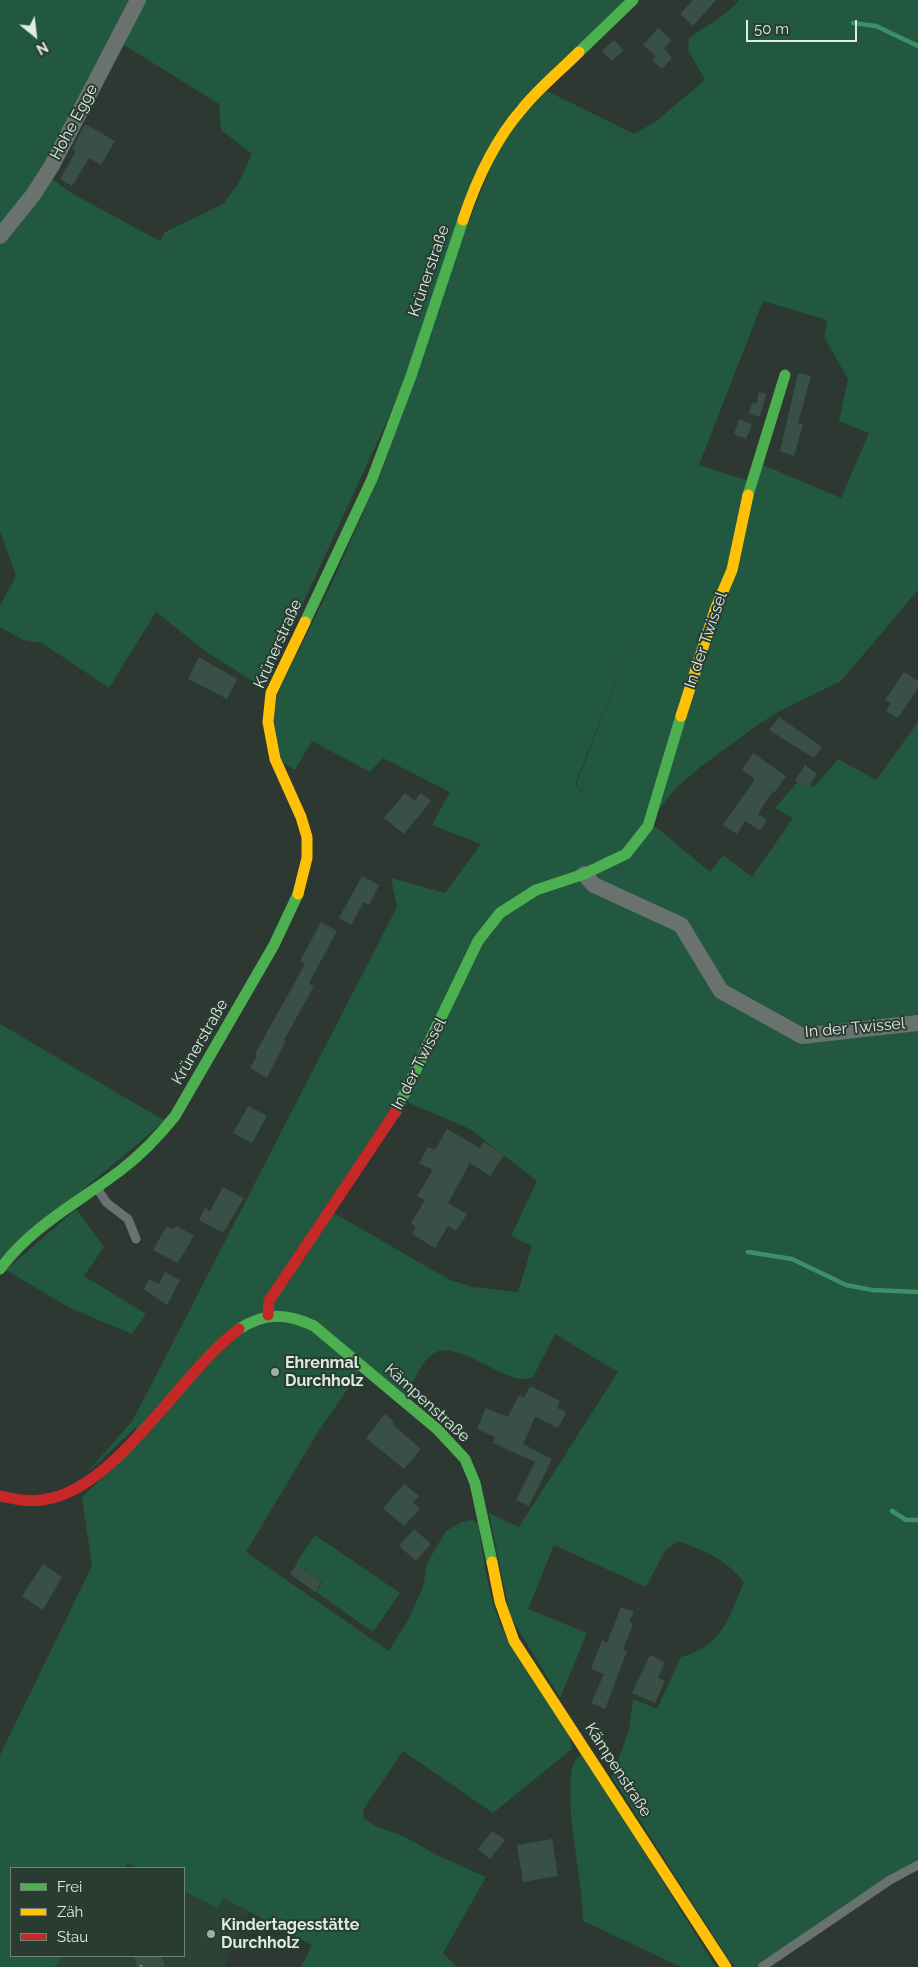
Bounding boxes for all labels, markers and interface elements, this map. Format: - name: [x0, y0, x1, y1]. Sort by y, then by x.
- north arrow: [10, 10, 60, 60]
- scale bar: [748, 10, 859, 42]
- text: 50 m: [754, 20, 789, 38]
- text: N: [34, 39, 51, 58]
- street label: Hohe Egge: [46, 81, 102, 163]
- street label: Krünerstraße: [404, 223, 454, 319]
- street label: In der Twissel: [681, 589, 731, 691]
- street label: Krünerstraße: [250, 597, 306, 691]
- street label: Krünerstraße: [168, 996, 232, 1088]
- street label: In der Twissel: [804, 1014, 906, 1042]
- street label: In der Twissel: [388, 1015, 450, 1113]
- place label: Ehrenmal Durchholz: [285, 1353, 363, 1391]
- street label: Kämpenstraße: [380, 1360, 474, 1446]
- marker: Ehrenmal Durchholz: [269, 1366, 281, 1378]
- street label: Kämpenstraße: [581, 1720, 655, 1820]
- legend: [10, 1867, 185, 1957]
- text: Frei: [57, 1878, 82, 1896]
- text: Zäh: [57, 1903, 83, 1921]
- place label: Kindertagesstätte Durchholz: [221, 1915, 359, 1953]
- text: Stau: [57, 1928, 88, 1946]
- marker: Kindertagesstätte Durchholz: [205, 1928, 217, 1940]

